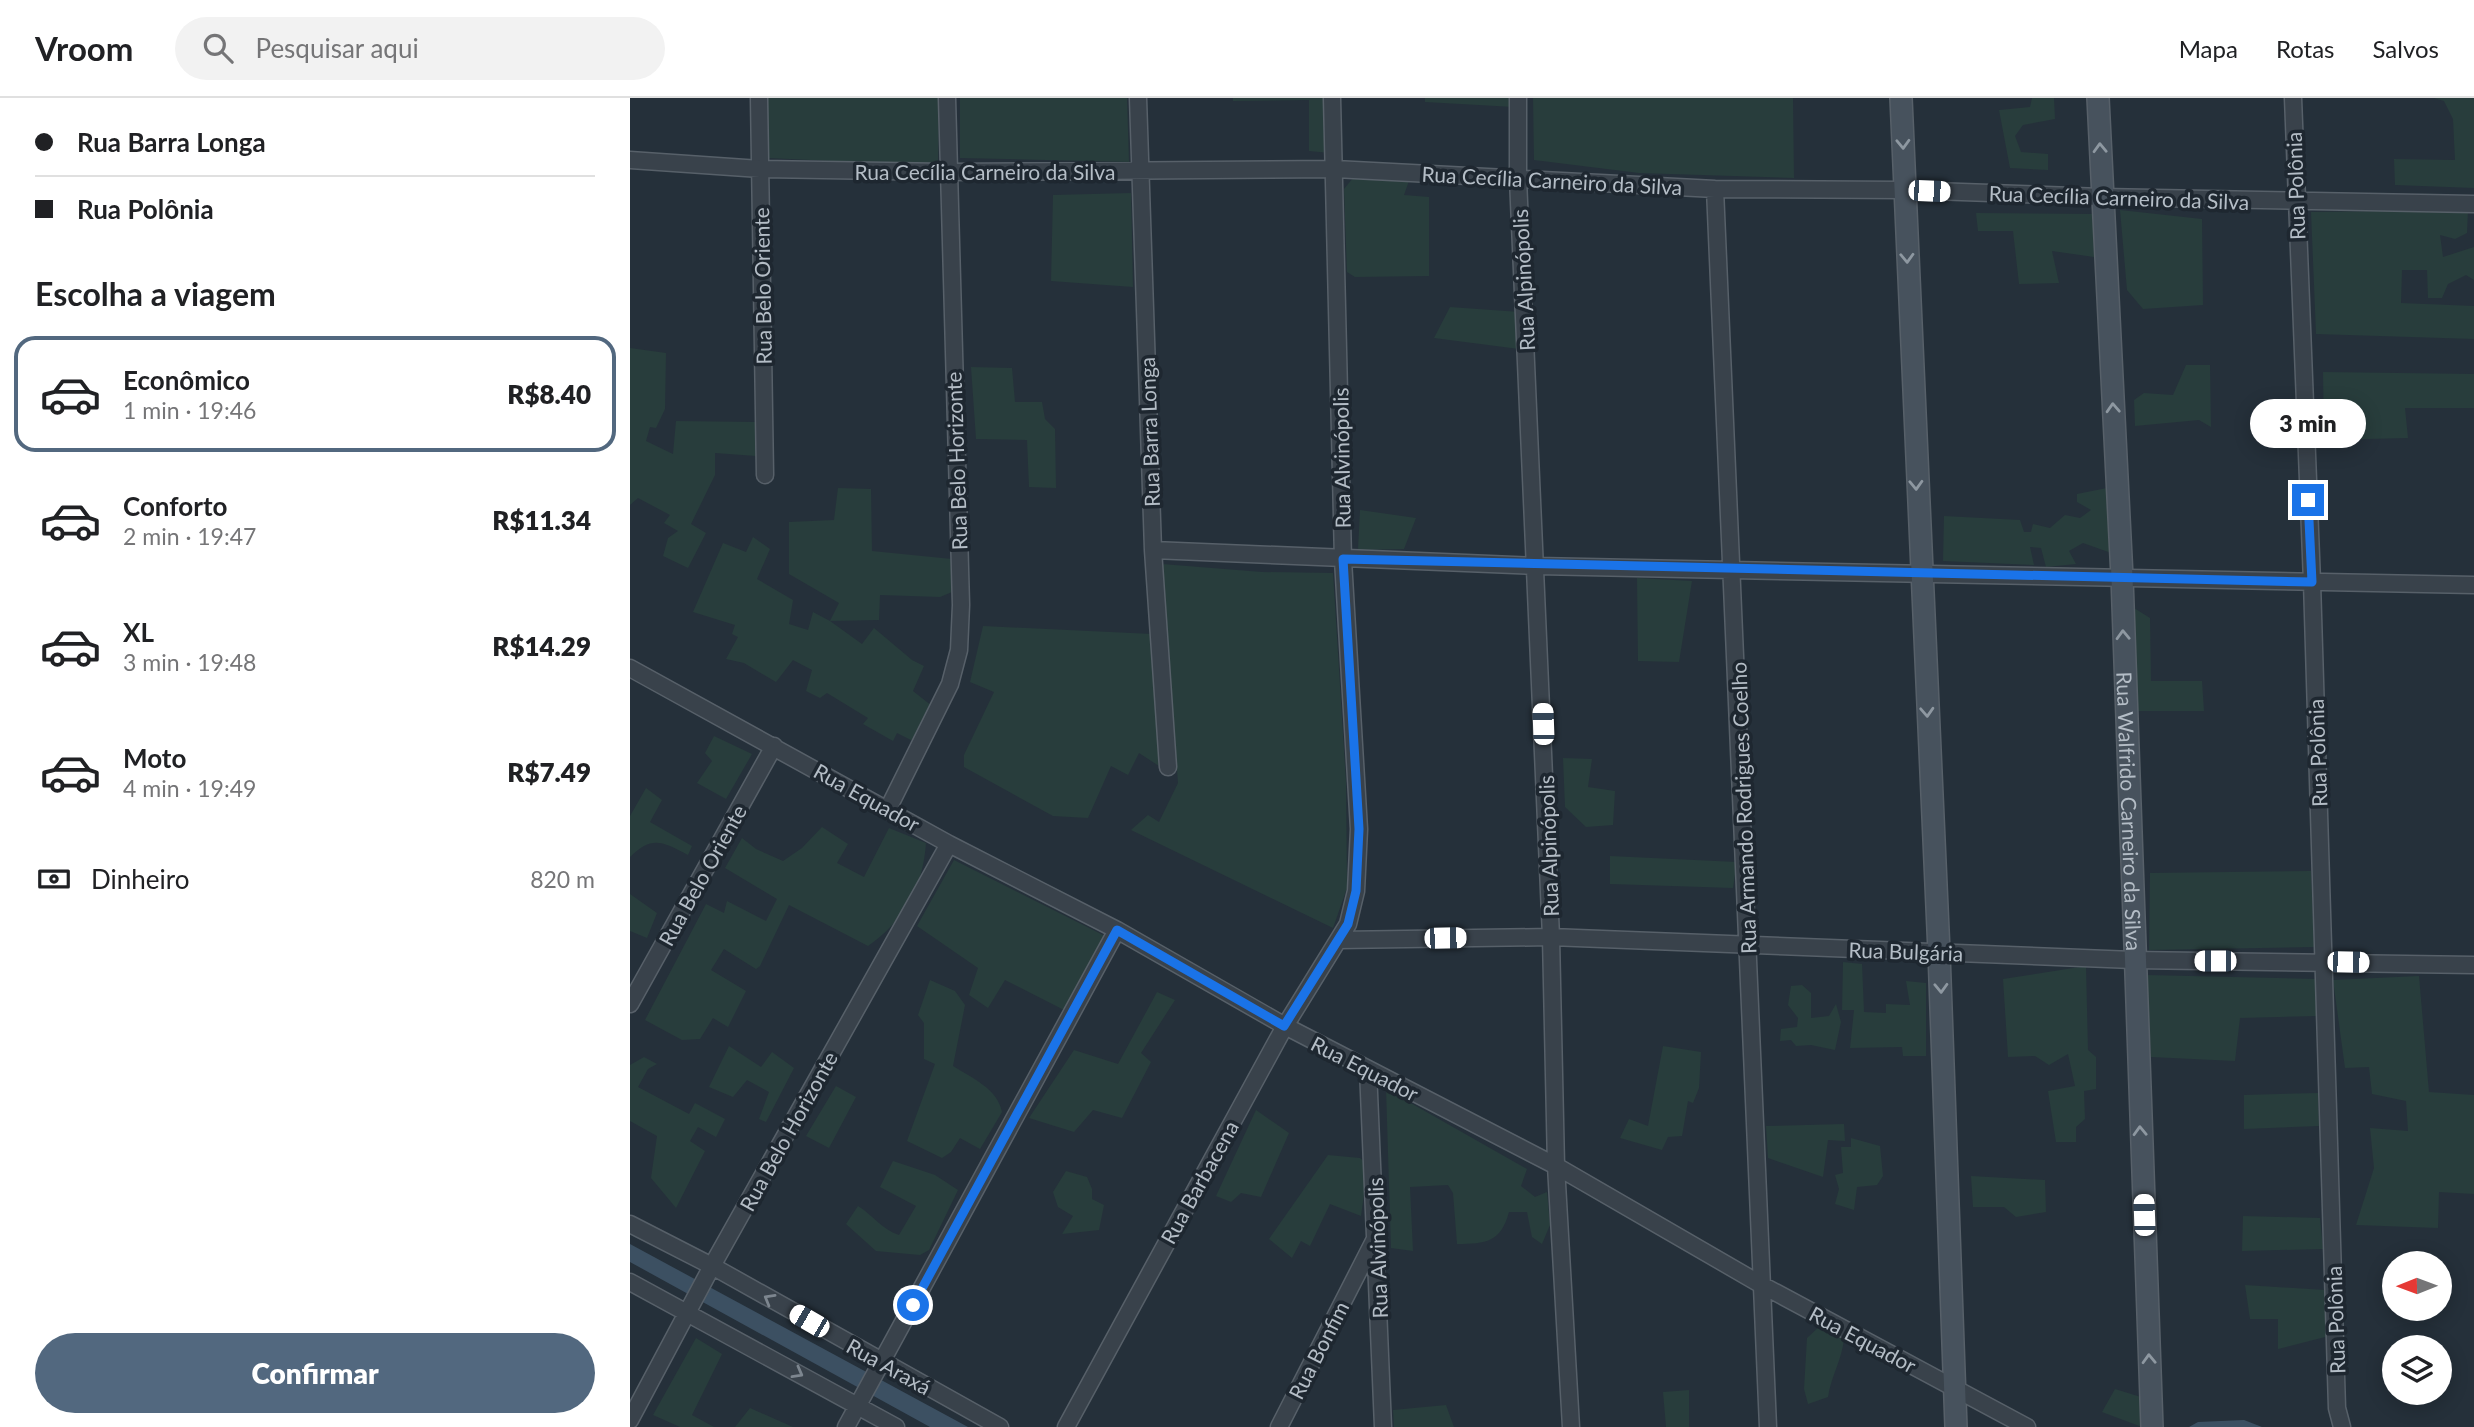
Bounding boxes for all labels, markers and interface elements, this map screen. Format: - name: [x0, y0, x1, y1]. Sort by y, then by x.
- search box: [175, 17, 665, 80]
- text: Vroom: [35, 28, 133, 68]
- icon: search: [199, 29, 237, 67]
- text: Pesquisar aqui: [255, 32, 419, 64]
- text: Mapa: [2179, 34, 2238, 63]
- text: Rotas: [2276, 34, 2335, 63]
- text: Salvos: [2373, 34, 2439, 63]
- text: Rua Barra Longa: [77, 126, 266, 158]
- street label: Rua Polônia: [2281, 131, 2309, 241]
- one-way arrow: [1895, 139, 1910, 150]
- one-way arrow: [2092, 142, 2108, 152]
- street label: Rua Cecília Carneiro da Silva: [855, 159, 1115, 184]
- street label: Rua Cecília Carneiro da Silva: [1421, 161, 1683, 199]
- car: [1908, 180, 1951, 202]
- street label: Rua Cecília Carneiro da Silva: [1988, 180, 2250, 214]
- text: Rua Polônia: [77, 193, 214, 225]
- street label: Rua Belo Oriente: [748, 207, 776, 365]
- street label: Rua Alpinópolis: [1507, 208, 1539, 352]
- one-way arrow: [1899, 253, 1914, 264]
- text: Escolha a viagem: [35, 274, 276, 313]
- street label: Rua Barra Longa: [1134, 357, 1164, 507]
- icon: car: [39, 363, 102, 426]
- text: Econômico: [123, 364, 250, 396]
- street label: Rua Belo Horizonte: [940, 371, 972, 551]
- text: R$8.40: [507, 378, 591, 410]
- street label: Rua Alvinópolis: [1327, 387, 1355, 529]
- text: 1 min · 19:46: [123, 396, 256, 424]
- callout: 3 min: [2250, 398, 2366, 448]
- one-way arrow: [2105, 402, 2120, 413]
- text: 3 min: [2279, 409, 2337, 437]
- one-way arrow: [1909, 480, 1924, 491]
- route end: [2292, 484, 2324, 516]
- icon: car: [39, 489, 102, 552]
- text: Conforto: [123, 490, 227, 522]
- text: R$11.34: [492, 504, 591, 536]
- text: 2 min · 19:47: [123, 522, 256, 550]
- icon: car: [39, 615, 102, 678]
- text: XL: [123, 616, 154, 648]
- one-way arrow: [2116, 629, 2131, 640]
- text: R$14.29: [492, 630, 591, 662]
- text: 3 min · 19:48: [123, 648, 256, 676]
- street label: Rua Armando Rodrigues Coelho: [1725, 661, 1761, 954]
- street label: Rua Walfrido Carneiro da Silva: [2113, 671, 2148, 951]
- street label: Rua Polônia: [2303, 698, 2331, 808]
- car: [1532, 703, 1555, 745]
- one-way arrow: [1920, 707, 1935, 718]
- icon: car: [39, 741, 102, 804]
- text: Moto: [123, 742, 186, 774]
- text: R$7.49: [507, 756, 591, 788]
- street label: Rua Equador: [810, 758, 925, 837]
- text: 4 min · 19:49: [123, 774, 256, 802]
- street label: Rua Alpinópolis: [1533, 775, 1563, 917]
- street label: Rua Belo Oriente: [653, 800, 751, 950]
- icon: cash: [35, 860, 73, 898]
- text: Dinheiro: [91, 863, 189, 895]
- text: 820 m: [530, 865, 595, 893]
- car: [1424, 927, 1467, 949]
- street label: Rua Bulgária: [1848, 937, 1964, 965]
- car: [2195, 951, 2237, 972]
- car: [2327, 951, 2370, 973]
- one-way arrow: [1933, 983, 1948, 994]
- street label: Rua Equador: [1307, 1030, 1423, 1106]
- street label: Rua Belo Horizonte: [734, 1047, 842, 1215]
- street label: Rua Barbacena: [1155, 1116, 1243, 1248]
- one-way arrow: [2133, 1126, 2148, 1137]
- street label: Rua Alvinópolis: [1362, 1177, 1392, 1319]
- car: [2133, 1194, 2156, 1236]
- north arrow: [2382, 1251, 2452, 1321]
- map controls: [2382, 1251, 2452, 1405]
- street label: Rua Polônia: [2321, 1265, 2349, 1375]
- route start: [897, 1289, 929, 1321]
- one-way arrow: [764, 1294, 777, 1307]
- street label: Rua Bonfim: [1283, 1297, 1353, 1403]
- street label: Rua Equador: [1805, 1300, 1921, 1378]
- car: [786, 1301, 833, 1341]
- button: Confirmar: [35, 1333, 595, 1413]
- street label: Rua Araxá: [842, 1333, 936, 1399]
- button: layers: [2382, 1335, 2452, 1405]
- one-way arrow: [2142, 1353, 2157, 1364]
- one-way arrow: [790, 1365, 803, 1378]

